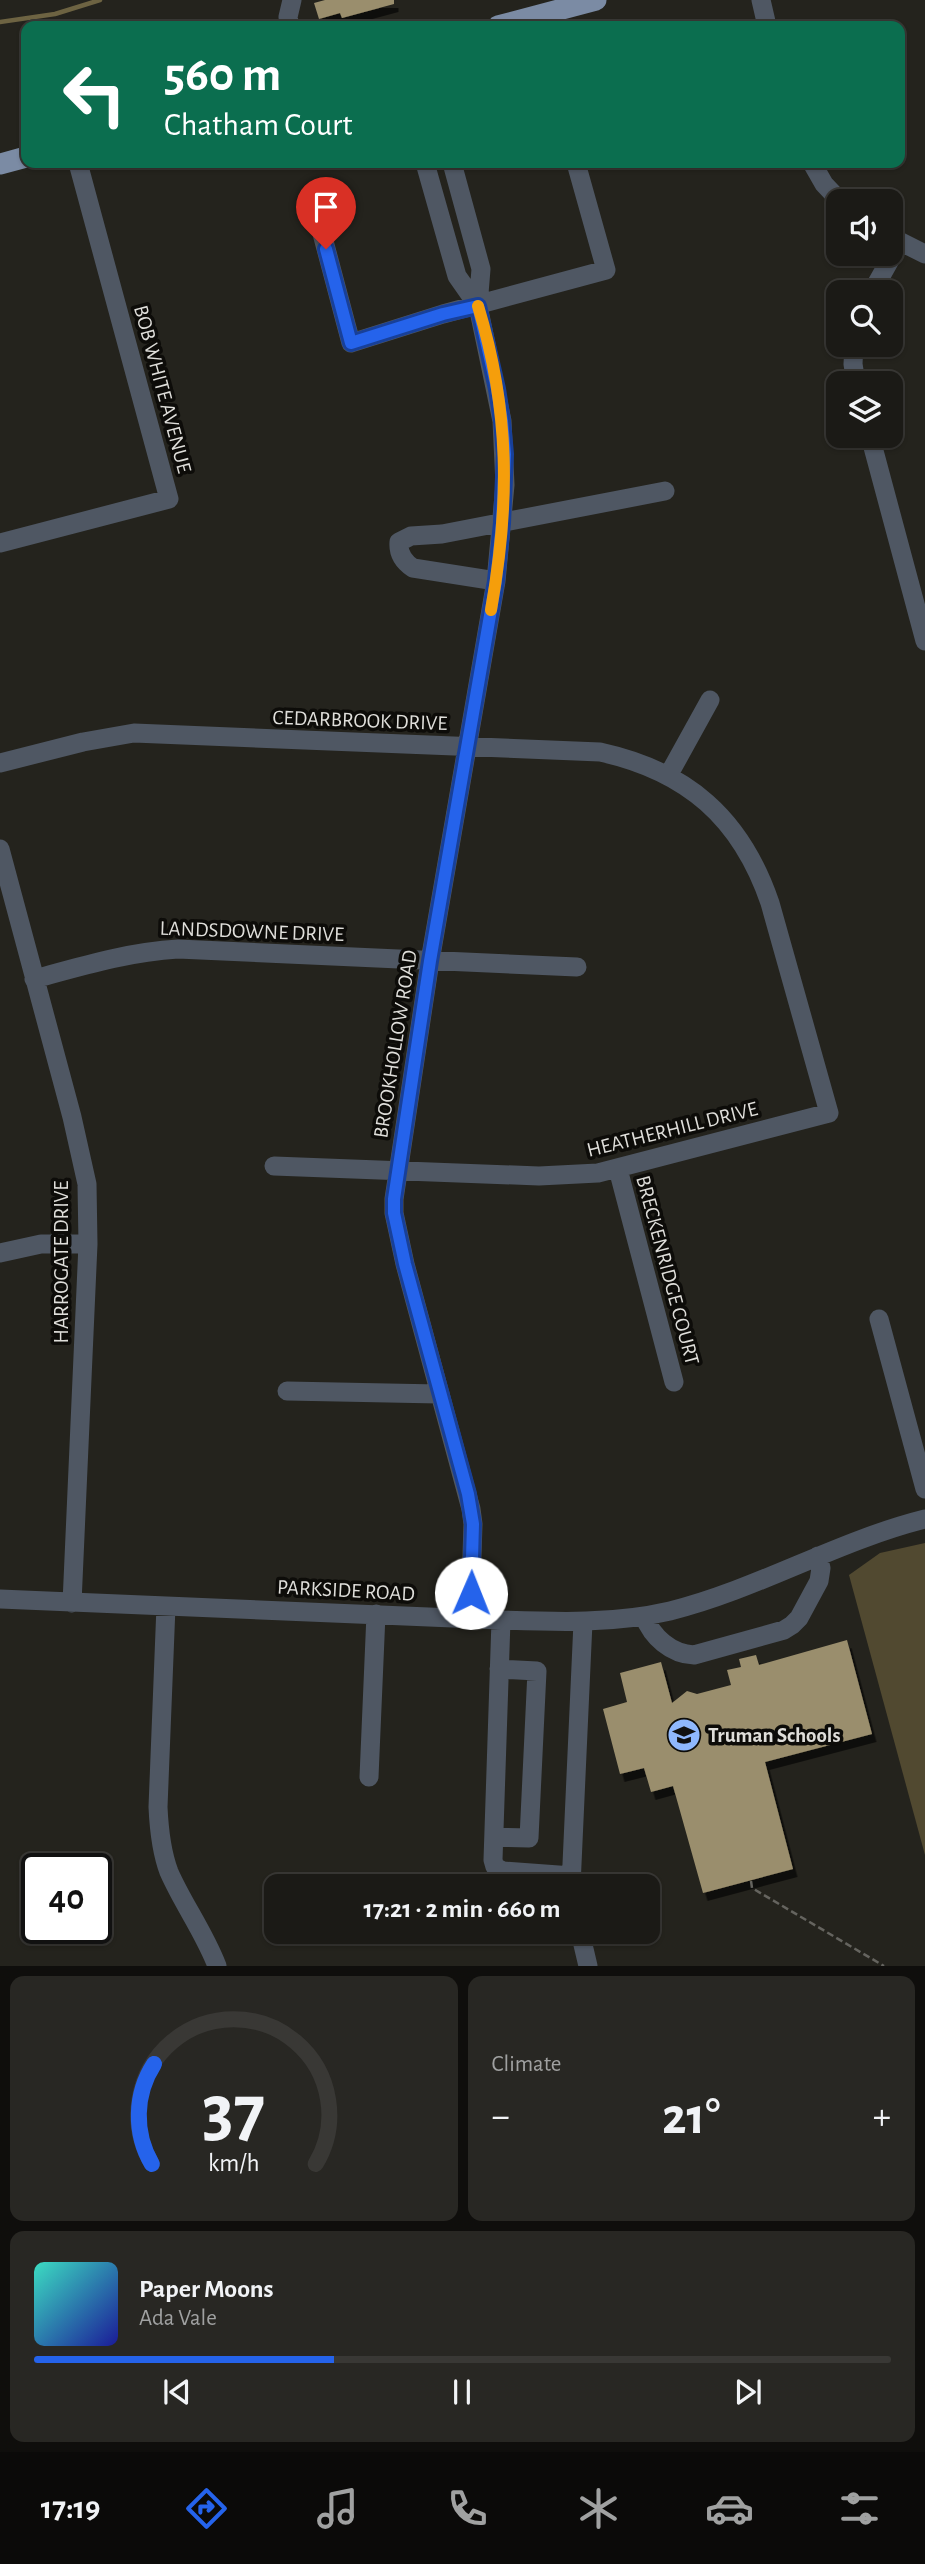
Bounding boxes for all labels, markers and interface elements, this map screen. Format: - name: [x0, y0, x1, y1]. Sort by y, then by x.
- icon: left: [49, 49, 140, 140]
- text: 560 m: [164, 51, 281, 100]
- text: Chatham Court: [164, 109, 353, 141]
- pin: [296, 177, 356, 249]
- icon: arrive: [307, 188, 345, 226]
- map controls: [826, 189, 903, 448]
- button: sound: [826, 189, 903, 266]
- button: search: [826, 280, 903, 357]
- street label: BOB WHITE AVENUE: [130, 303, 195, 475]
- button: layers: [826, 371, 903, 448]
- street label: CEDARBROOK DRIVE: [272, 707, 448, 734]
- street label: LANDSDOWNE DRIVE: [159, 918, 344, 945]
- street label: BROOKHOLLOW ROAD: [370, 948, 421, 1140]
- street label: HEATHERHILL DRIVE: [585, 1098, 760, 1161]
- street label: BRECKENRIDGE COURT: [632, 1173, 703, 1367]
- street label: HARROGATE DRIVE: [51, 1181, 72, 1343]
- position arrow: [434, 1556, 508, 1630]
- street label: PARKSIDE ROAD: [276, 1576, 415, 1605]
- school or university icon: Truman Schools: [665, 1716, 703, 1754]
- place label: Truman Schools: [708, 1725, 840, 1746]
- speed limit sign: 40: [21, 1853, 112, 1944]
- text: 17:21 · 2 min · 660 m: [363, 1896, 561, 1922]
- text: Climate: [492, 2053, 561, 2076]
- text: 37: [202, 2077, 265, 2150]
- text: 21°: [662, 2091, 720, 2143]
- text: −: [492, 2098, 510, 2136]
- text: +: [873, 2098, 891, 2136]
- text: km/h: [208, 2151, 260, 2176]
- text: Paper Moons: [139, 2276, 274, 2302]
- text: Ada Vale: [139, 2307, 217, 2330]
- icon: previous: [158, 2373, 196, 2411]
- icon: pause: [443, 2373, 481, 2411]
- icon: next: [729, 2373, 767, 2411]
- icon: directions: [182, 2484, 231, 2533]
- icon: music: [313, 2484, 362, 2533]
- icon: phone: [443, 2484, 492, 2533]
- icon: climate: [574, 2484, 623, 2533]
- icon: car: [705, 2484, 754, 2533]
- icon: filters: [835, 2484, 884, 2533]
- text: 17:19: [41, 2492, 100, 2524]

